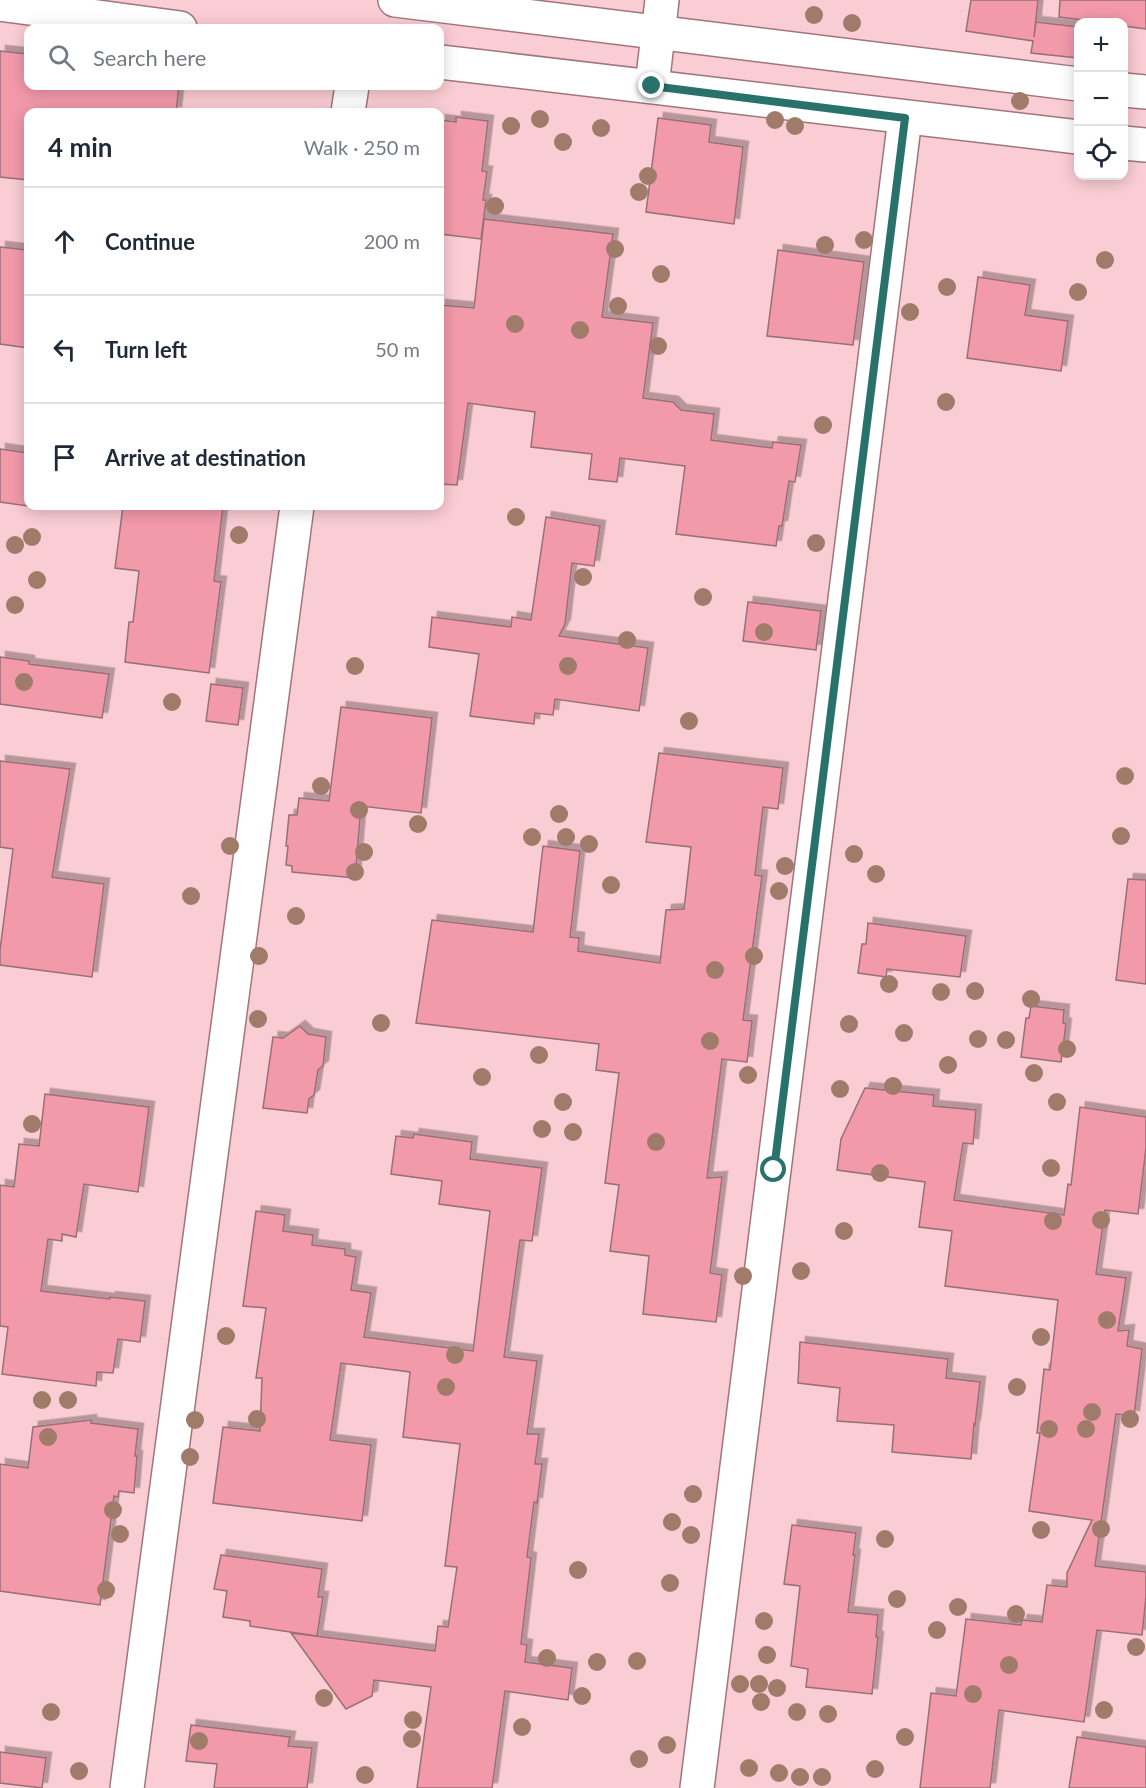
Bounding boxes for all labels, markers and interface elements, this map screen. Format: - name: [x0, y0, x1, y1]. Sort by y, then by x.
- map controls: [1074, 18, 1128, 180]
- button: +: [1074, 18, 1128, 72]
- search box: [24, 24, 444, 90]
- icon: search: [45, 41, 78, 74]
- text: Search here: [93, 44, 206, 71]
- route end: [638, 72, 664, 98]
- button: −: [1074, 72, 1128, 126]
- button: locate: [1074, 126, 1128, 180]
- text: 4 min: [48, 131, 112, 163]
- text: Walk · 250 m: [304, 135, 420, 159]
- icon: ahead: [48, 225, 81, 258]
- text: Continue: [105, 228, 195, 255]
- text: 200 m: [364, 229, 420, 253]
- icon: left: [48, 333, 81, 366]
- text: Turn left: [105, 336, 187, 363]
- text: 50 m: [375, 337, 420, 361]
- icon: arrive: [48, 441, 81, 474]
- text: Arrive at destination: [105, 444, 306, 471]
- route start: [760, 1156, 786, 1182]

